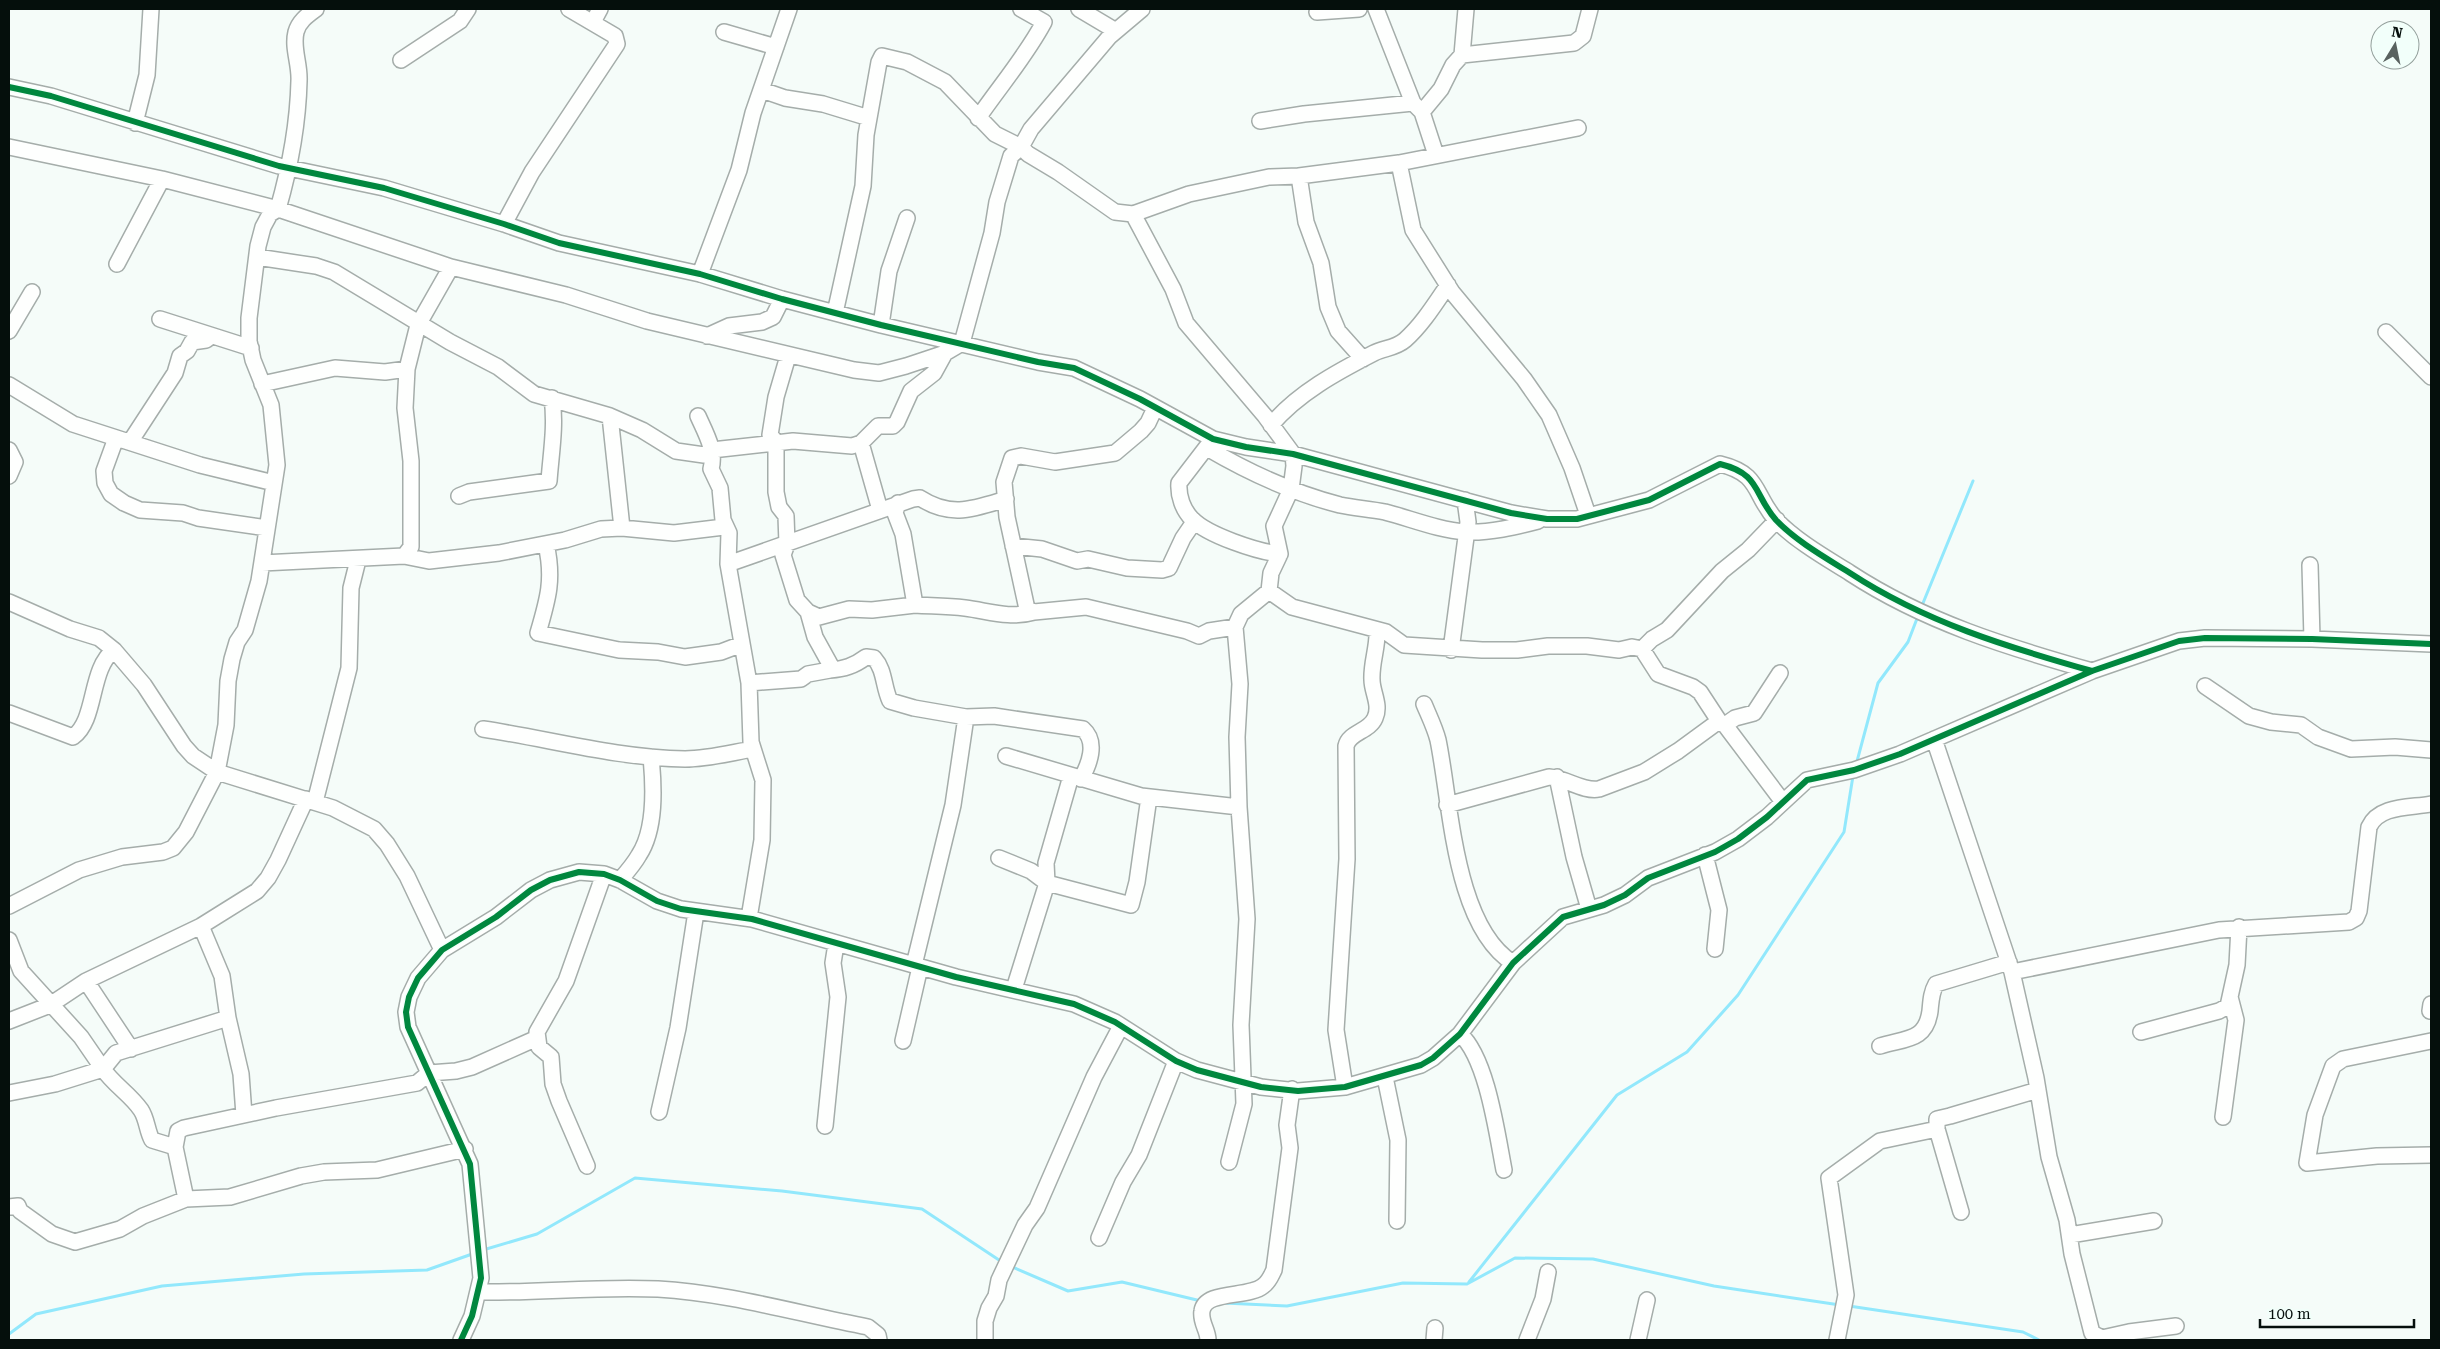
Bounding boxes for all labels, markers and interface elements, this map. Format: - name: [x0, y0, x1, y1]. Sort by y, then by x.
- north arrow: [2370, 20, 2420, 70]
- text: N: [2391, 23, 2404, 41]
- scale bar: [2260, 1296, 2414, 1328]
- text: 100 m: [2268, 1305, 2311, 1323]

